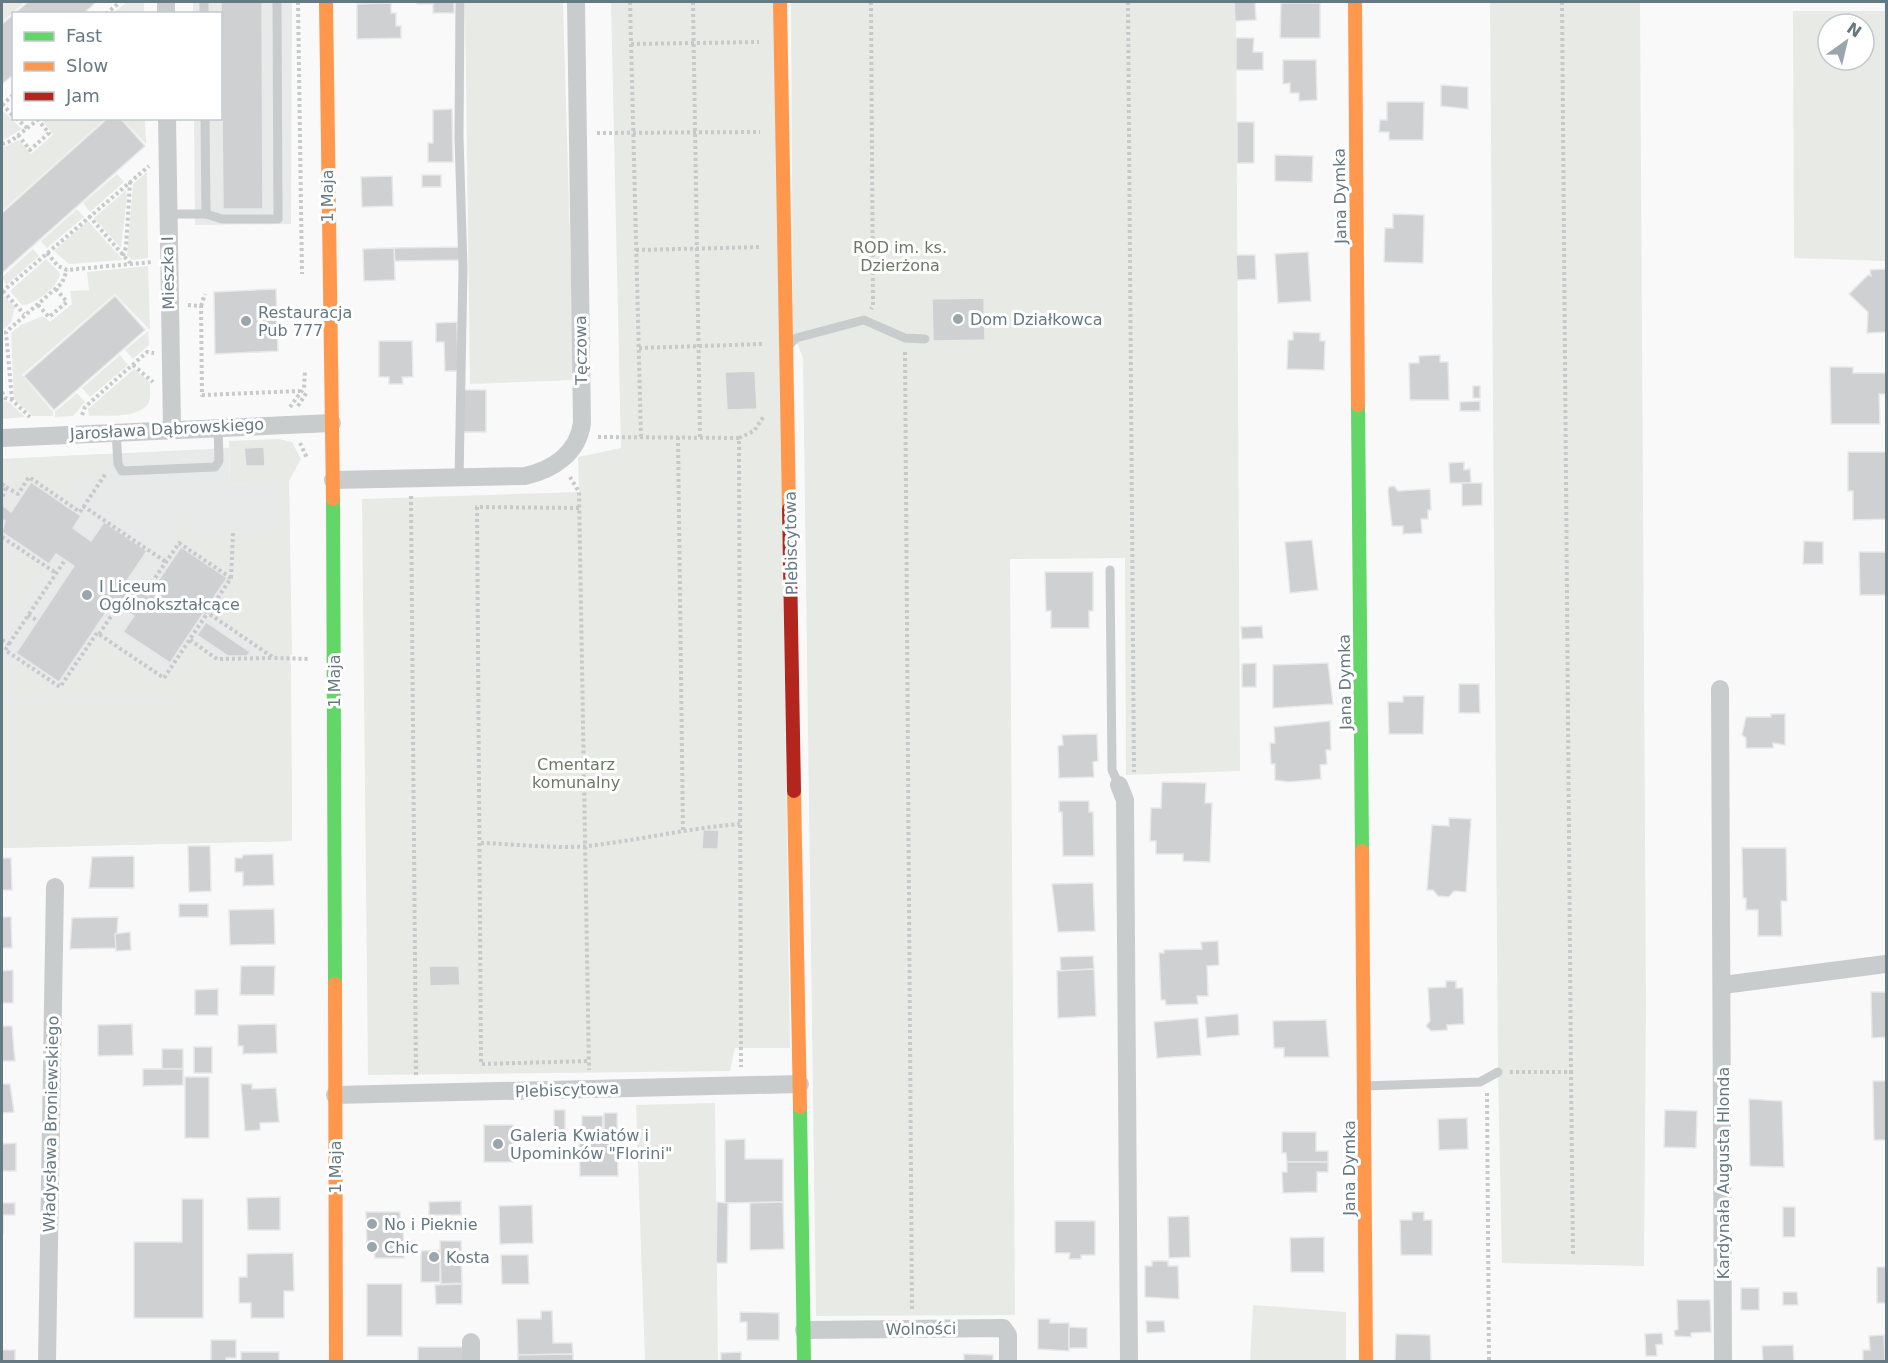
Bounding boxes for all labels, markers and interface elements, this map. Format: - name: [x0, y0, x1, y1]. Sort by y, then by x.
- legend: [12, 12, 222, 120]
- north arrow: [1816, 12, 1876, 72]
- text: N: [1843, 18, 1865, 42]
- text: Fast: [66, 25, 102, 46]
- text: Slow: [66, 55, 108, 76]
- text: Jam: [65, 85, 100, 106]
- street label: Jana Dymka: [1330, 148, 1350, 245]
- street label: 1 Maja: [318, 169, 337, 223]
- street label: Mieszka I: [158, 236, 178, 310]
- park label: ROD im. ks. Dzierżona: [853, 238, 947, 275]
- place label: Restauracja Pub 777: [258, 303, 352, 340]
- place label: Dom Działkowca: [970, 310, 1102, 329]
- marker: Dom Działkowca: [951, 312, 965, 326]
- marker: Restauracja Pub 777: [239, 314, 253, 328]
- street label: Tęczowa: [571, 315, 591, 386]
- street label: Jarosława Dąbrowskiego: [68, 414, 265, 444]
- street label: Plebiscytowa: [781, 491, 801, 595]
- place label: I Liceum Ogólnokształcące: [99, 577, 240, 614]
- marker: I Liceum Ogólnokształcące: [80, 588, 94, 602]
- street label: Jana Dymka: [1335, 634, 1355, 731]
- street label: 1 Maja: [325, 654, 344, 708]
- park label: Cmentarz komunalny: [532, 755, 620, 792]
- street label: Władysława Broniewskiego: [40, 1015, 62, 1233]
- street label: Kardynała Augusta Hlonda: [1714, 1067, 1733, 1279]
- street label: Plebiscytowa: [515, 1079, 619, 1101]
- street label: Jana Dymka: [1340, 1120, 1359, 1217]
- place label: Galeria Kwiatów i Upominków "Florini": [510, 1126, 672, 1163]
- marker: Galeria Kwiatów i Upominków "Florini": [491, 1137, 505, 1151]
- street label: 1 Maja: [326, 1140, 345, 1194]
- place label: No i Pieknie: [384, 1215, 478, 1234]
- marker: No i Pieknie: [365, 1217, 379, 1231]
- place label: Chic: [384, 1238, 419, 1257]
- marker: Chic: [365, 1240, 379, 1254]
- place label: Kosta: [446, 1248, 490, 1267]
- marker: Kosta: [427, 1250, 441, 1264]
- street label: Wolności: [886, 1319, 956, 1339]

